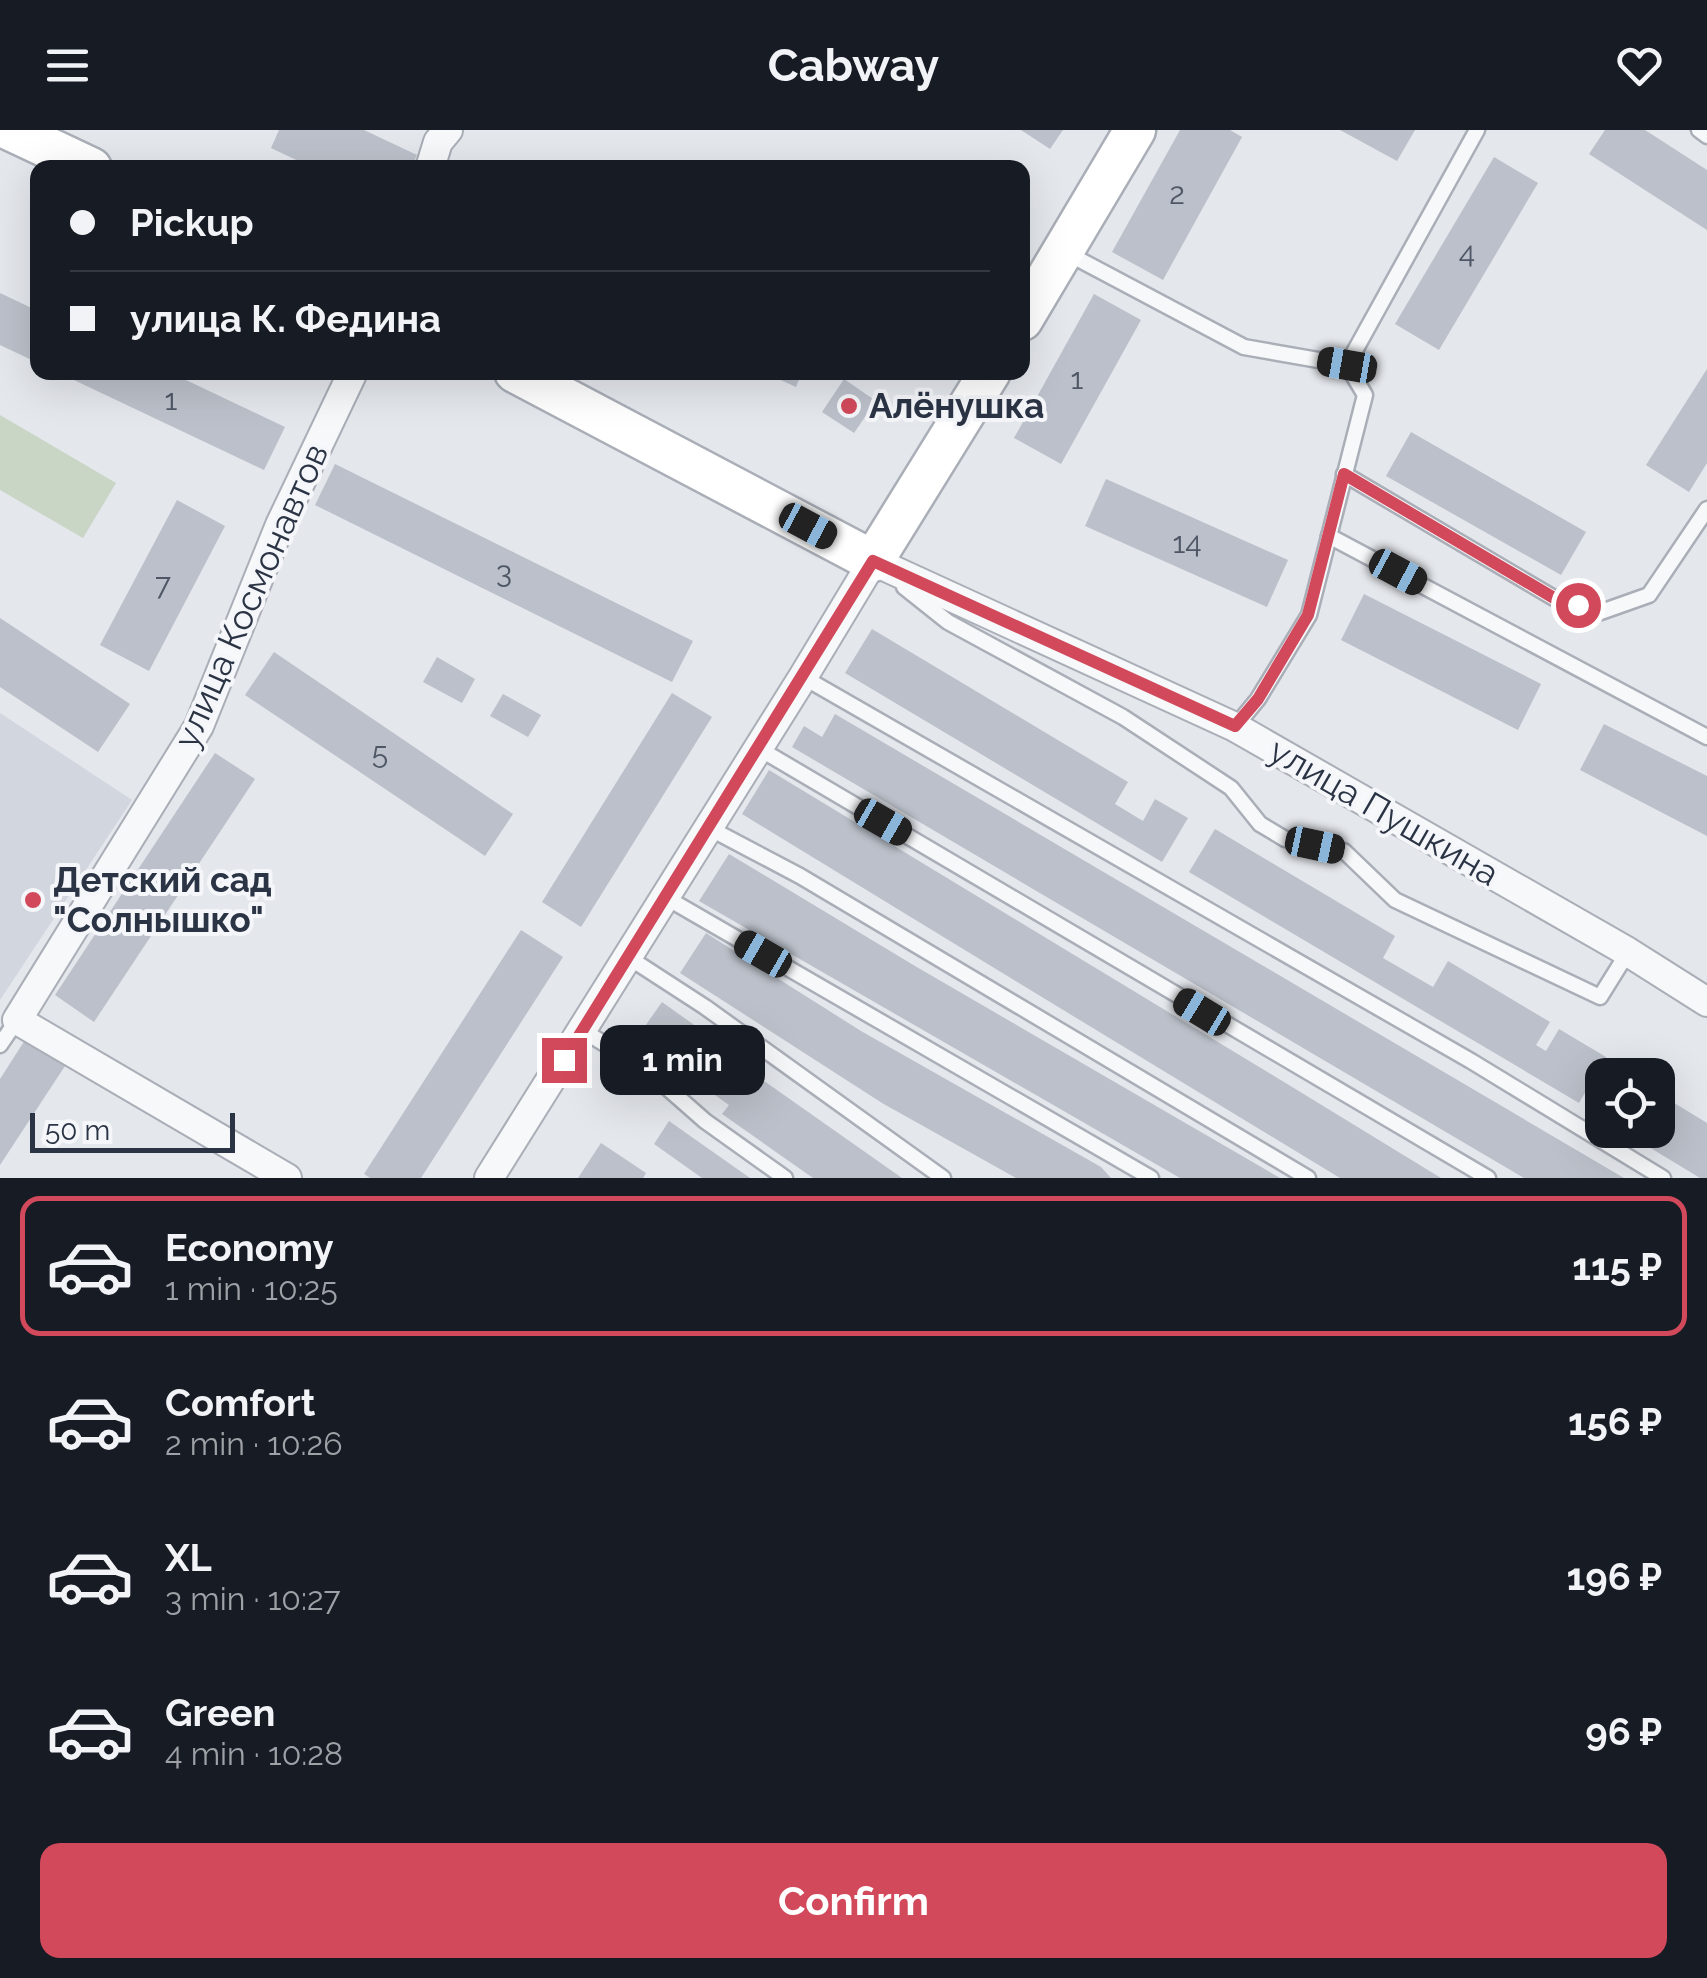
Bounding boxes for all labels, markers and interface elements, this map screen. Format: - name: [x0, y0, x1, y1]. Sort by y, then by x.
- icon: menu: [40, 38, 95, 93]
- icon: heart: [1612, 38, 1667, 93]
- text: Cabway: [768, 39, 939, 92]
- house number: 2: [1169, 176, 1185, 211]
- text: Pickup: [130, 200, 254, 245]
- house number: 4: [1459, 235, 1475, 270]
- text: улица К. Федина: [130, 296, 441, 341]
- car: [1315, 345, 1379, 385]
- house number: 1: [1071, 361, 1084, 396]
- house number: 1: [165, 382, 178, 417]
- place label: Алёнушка: [869, 385, 1044, 426]
- marker: Алёнушка: [838, 395, 860, 417]
- street label: улица Космонавтов: [165, 437, 336, 754]
- car: [774, 499, 842, 553]
- house number: 14: [1172, 525, 1202, 560]
- car: [1364, 545, 1432, 599]
- house number: 3: [496, 555, 512, 590]
- house number: 7: [155, 567, 171, 602]
- route start: [1556, 583, 1601, 628]
- street label: улица Пушкина: [1262, 729, 1506, 894]
- house number: 5: [372, 736, 388, 771]
- car: [850, 794, 916, 850]
- car: [1283, 824, 1347, 866]
- place label: Детский сад "Солнышко": [53, 859, 272, 940]
- marker: Детский сад "Солнышко": [22, 889, 44, 911]
- car: [730, 926, 796, 982]
- car: [1169, 984, 1235, 1040]
- callout: 1 min: [599, 1025, 764, 1095]
- route end: [542, 1038, 587, 1083]
- text: 1 min: [642, 1041, 723, 1078]
- map controls: [1585, 1058, 1675, 1148]
- button: locate: [1585, 1058, 1675, 1148]
- scale bar: [30, 1108, 235, 1153]
- text: 50 m: [45, 1114, 110, 1147]
- icon: car: [45, 1221, 135, 1311]
- text: Economy: [165, 1225, 334, 1270]
- text: 115 ₽: [1572, 1244, 1662, 1289]
- text: 1 min · 10:25: [165, 1270, 338, 1307]
- icon: car: [45, 1376, 135, 1466]
- text: Comfort: [165, 1380, 315, 1425]
- text: 156 ₽: [1568, 1399, 1662, 1444]
- text: 2 min · 10:26: [165, 1425, 343, 1462]
- icon: car: [45, 1531, 135, 1621]
- text: XL: [165, 1535, 212, 1580]
- text: 196 ₽: [1567, 1554, 1662, 1599]
- text: 3 min · 10:27: [165, 1580, 341, 1617]
- icon: car: [45, 1686, 135, 1776]
- text: Green: [165, 1690, 275, 1735]
- text: 96 ₽: [1585, 1709, 1662, 1754]
- text: 4 min · 10:28: [165, 1735, 343, 1772]
- button: Confirm: [40, 1843, 1667, 1958]

